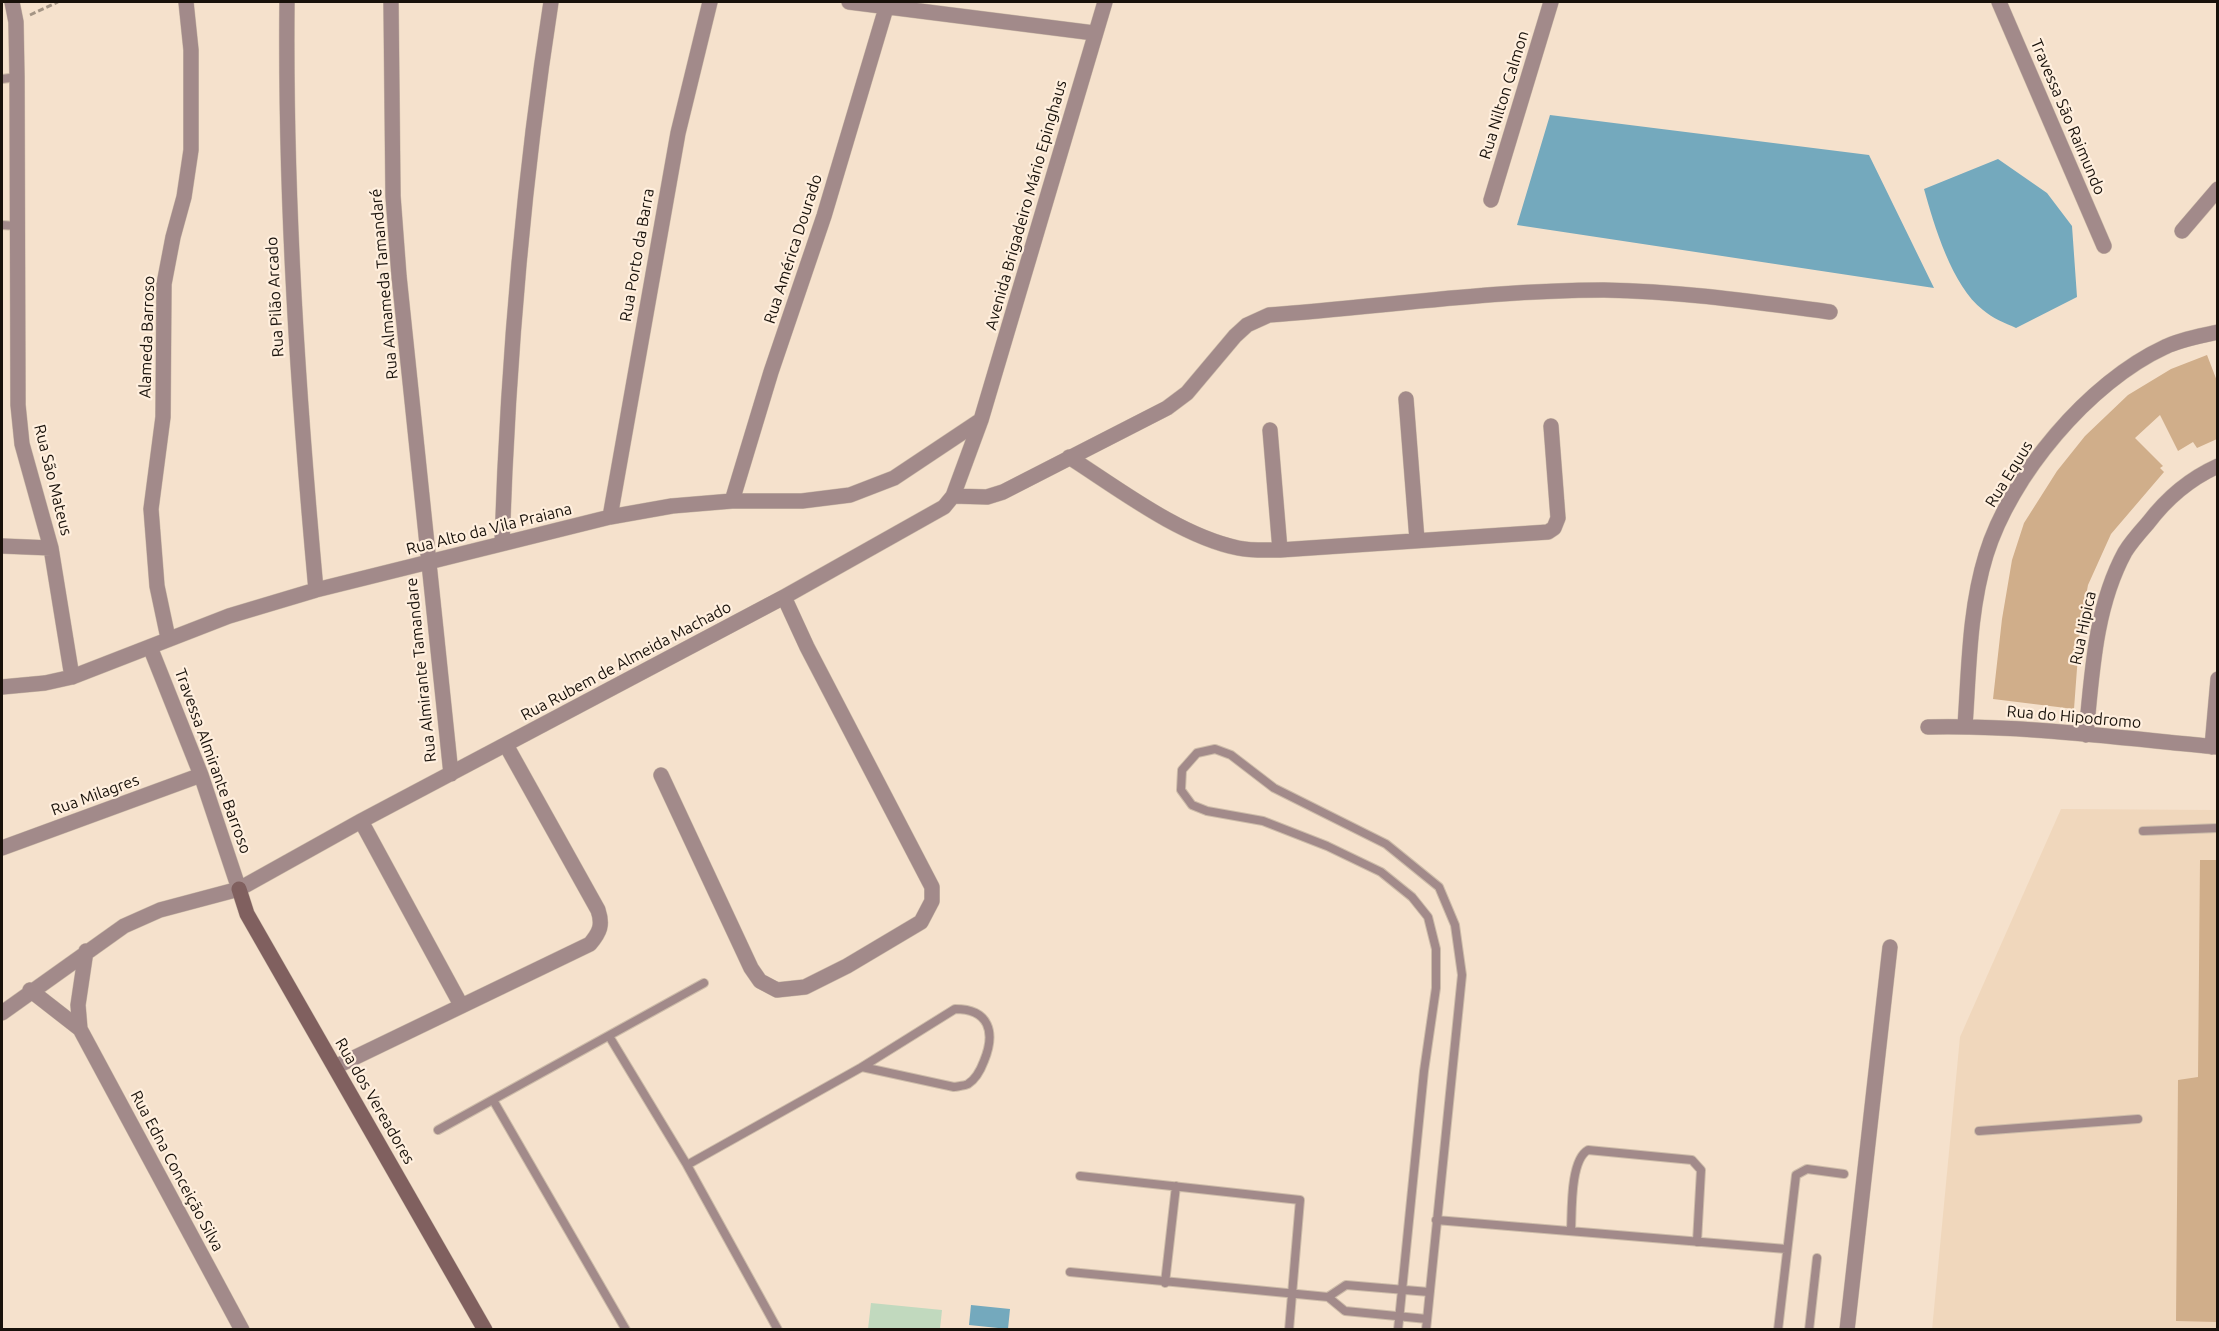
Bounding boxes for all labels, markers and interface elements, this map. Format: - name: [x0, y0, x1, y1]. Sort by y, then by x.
- street label: Rua Nilton Calmon: [1475, 28, 1533, 162]
- street label: Travessa São Raimundo: [2026, 36, 2110, 198]
- street label: Avenida Brigadeiro Mário Epinghaus: [981, 78, 1071, 332]
- street label: Rua América Dourado: [760, 172, 826, 326]
- street label: Rua Porto da Barra: [616, 187, 658, 323]
- street label: Rua Almameda Tamandaré: [366, 188, 402, 380]
- street label: Rua Pilão Arcado: [262, 236, 288, 358]
- street label: Alameda Barroso: [135, 275, 159, 399]
- street label: Rua São Mateus: [30, 422, 76, 538]
- street label: Rua Equus: [1981, 437, 2037, 511]
- street label: Rua Alto da Vila Praiana: [404, 499, 574, 559]
- street label: Rua Almirante Tamandare: [402, 577, 440, 763]
- street label: Rua Hipica: [2066, 589, 2100, 667]
- street label: Rua Rubem de Almeida Machado: [517, 597, 735, 725]
- street label: Travessa Almirante Barroso: [171, 666, 255, 856]
- street label: Rua do Hipodromo: [2006, 702, 2142, 732]
- street label: Rua Milagres: [48, 770, 142, 820]
- street label: Rua dos Vereadores: [331, 1035, 419, 1167]
- street label: Rua Edna Conceição Silva: [126, 1087, 228, 1255]

